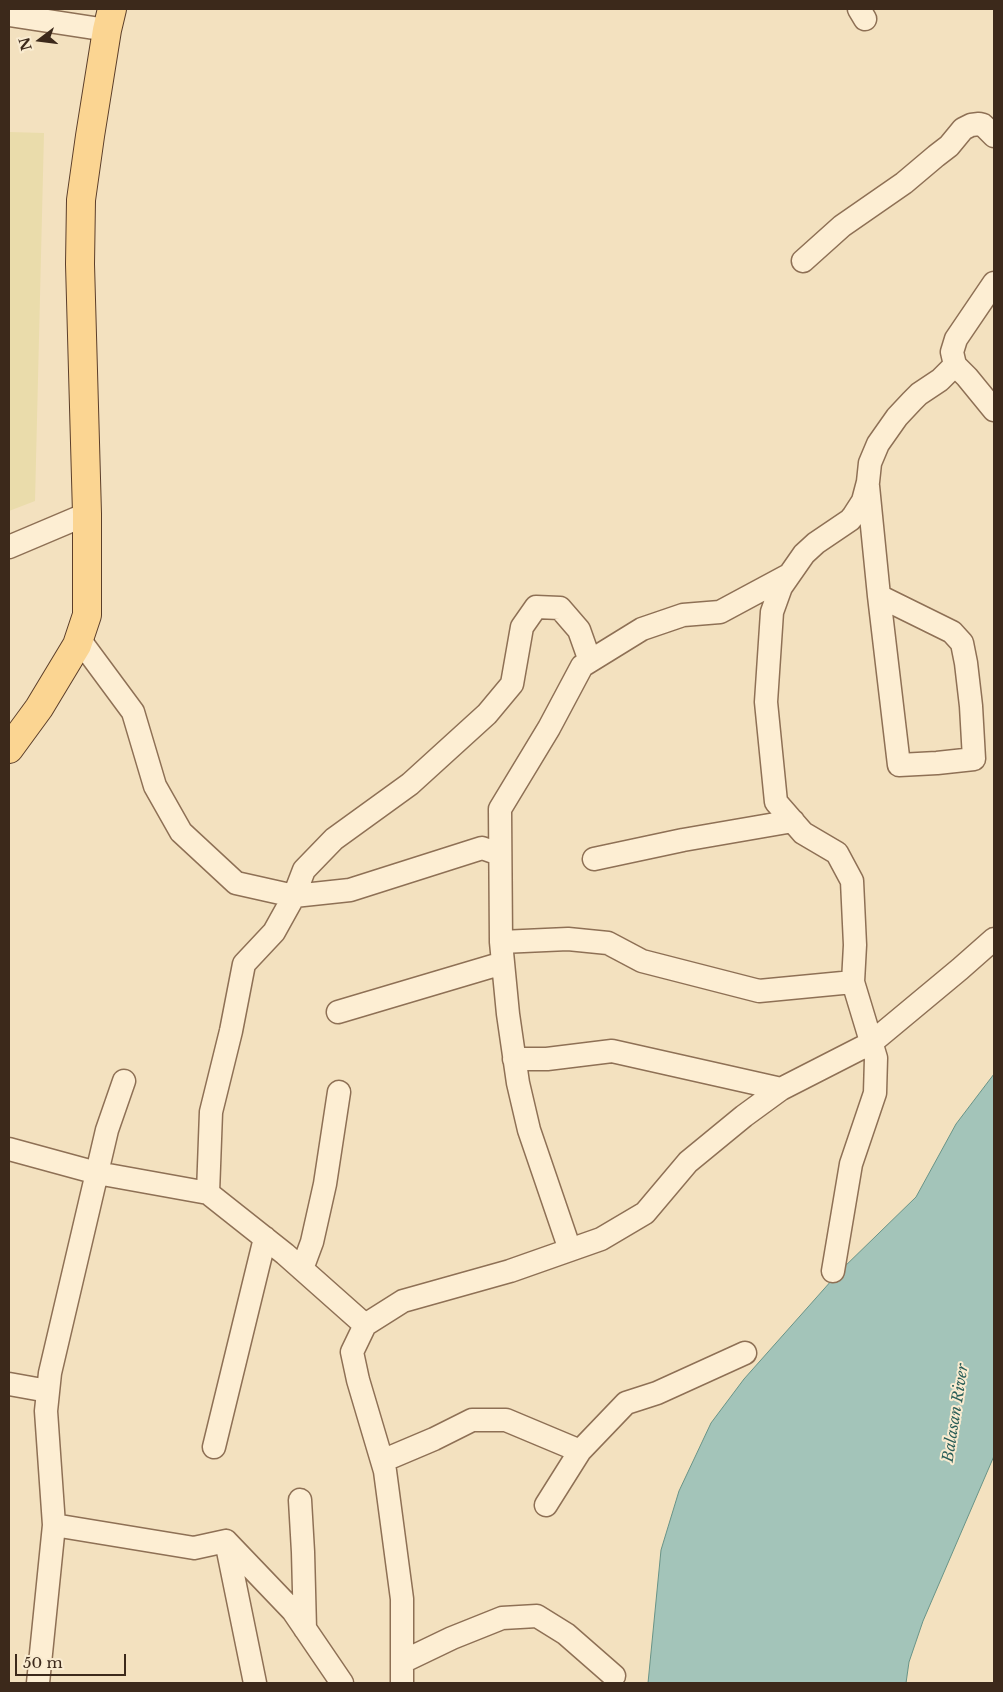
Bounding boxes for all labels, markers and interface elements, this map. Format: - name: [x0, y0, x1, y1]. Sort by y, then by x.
- north arrow: [15, 15, 65, 65]
- text: N: [15, 35, 36, 53]
- water label: Balasan River: [939, 1363, 973, 1463]
- scale bar: [18, 1644, 129, 1676]
- text: 50 m: [23, 1653, 63, 1672]

